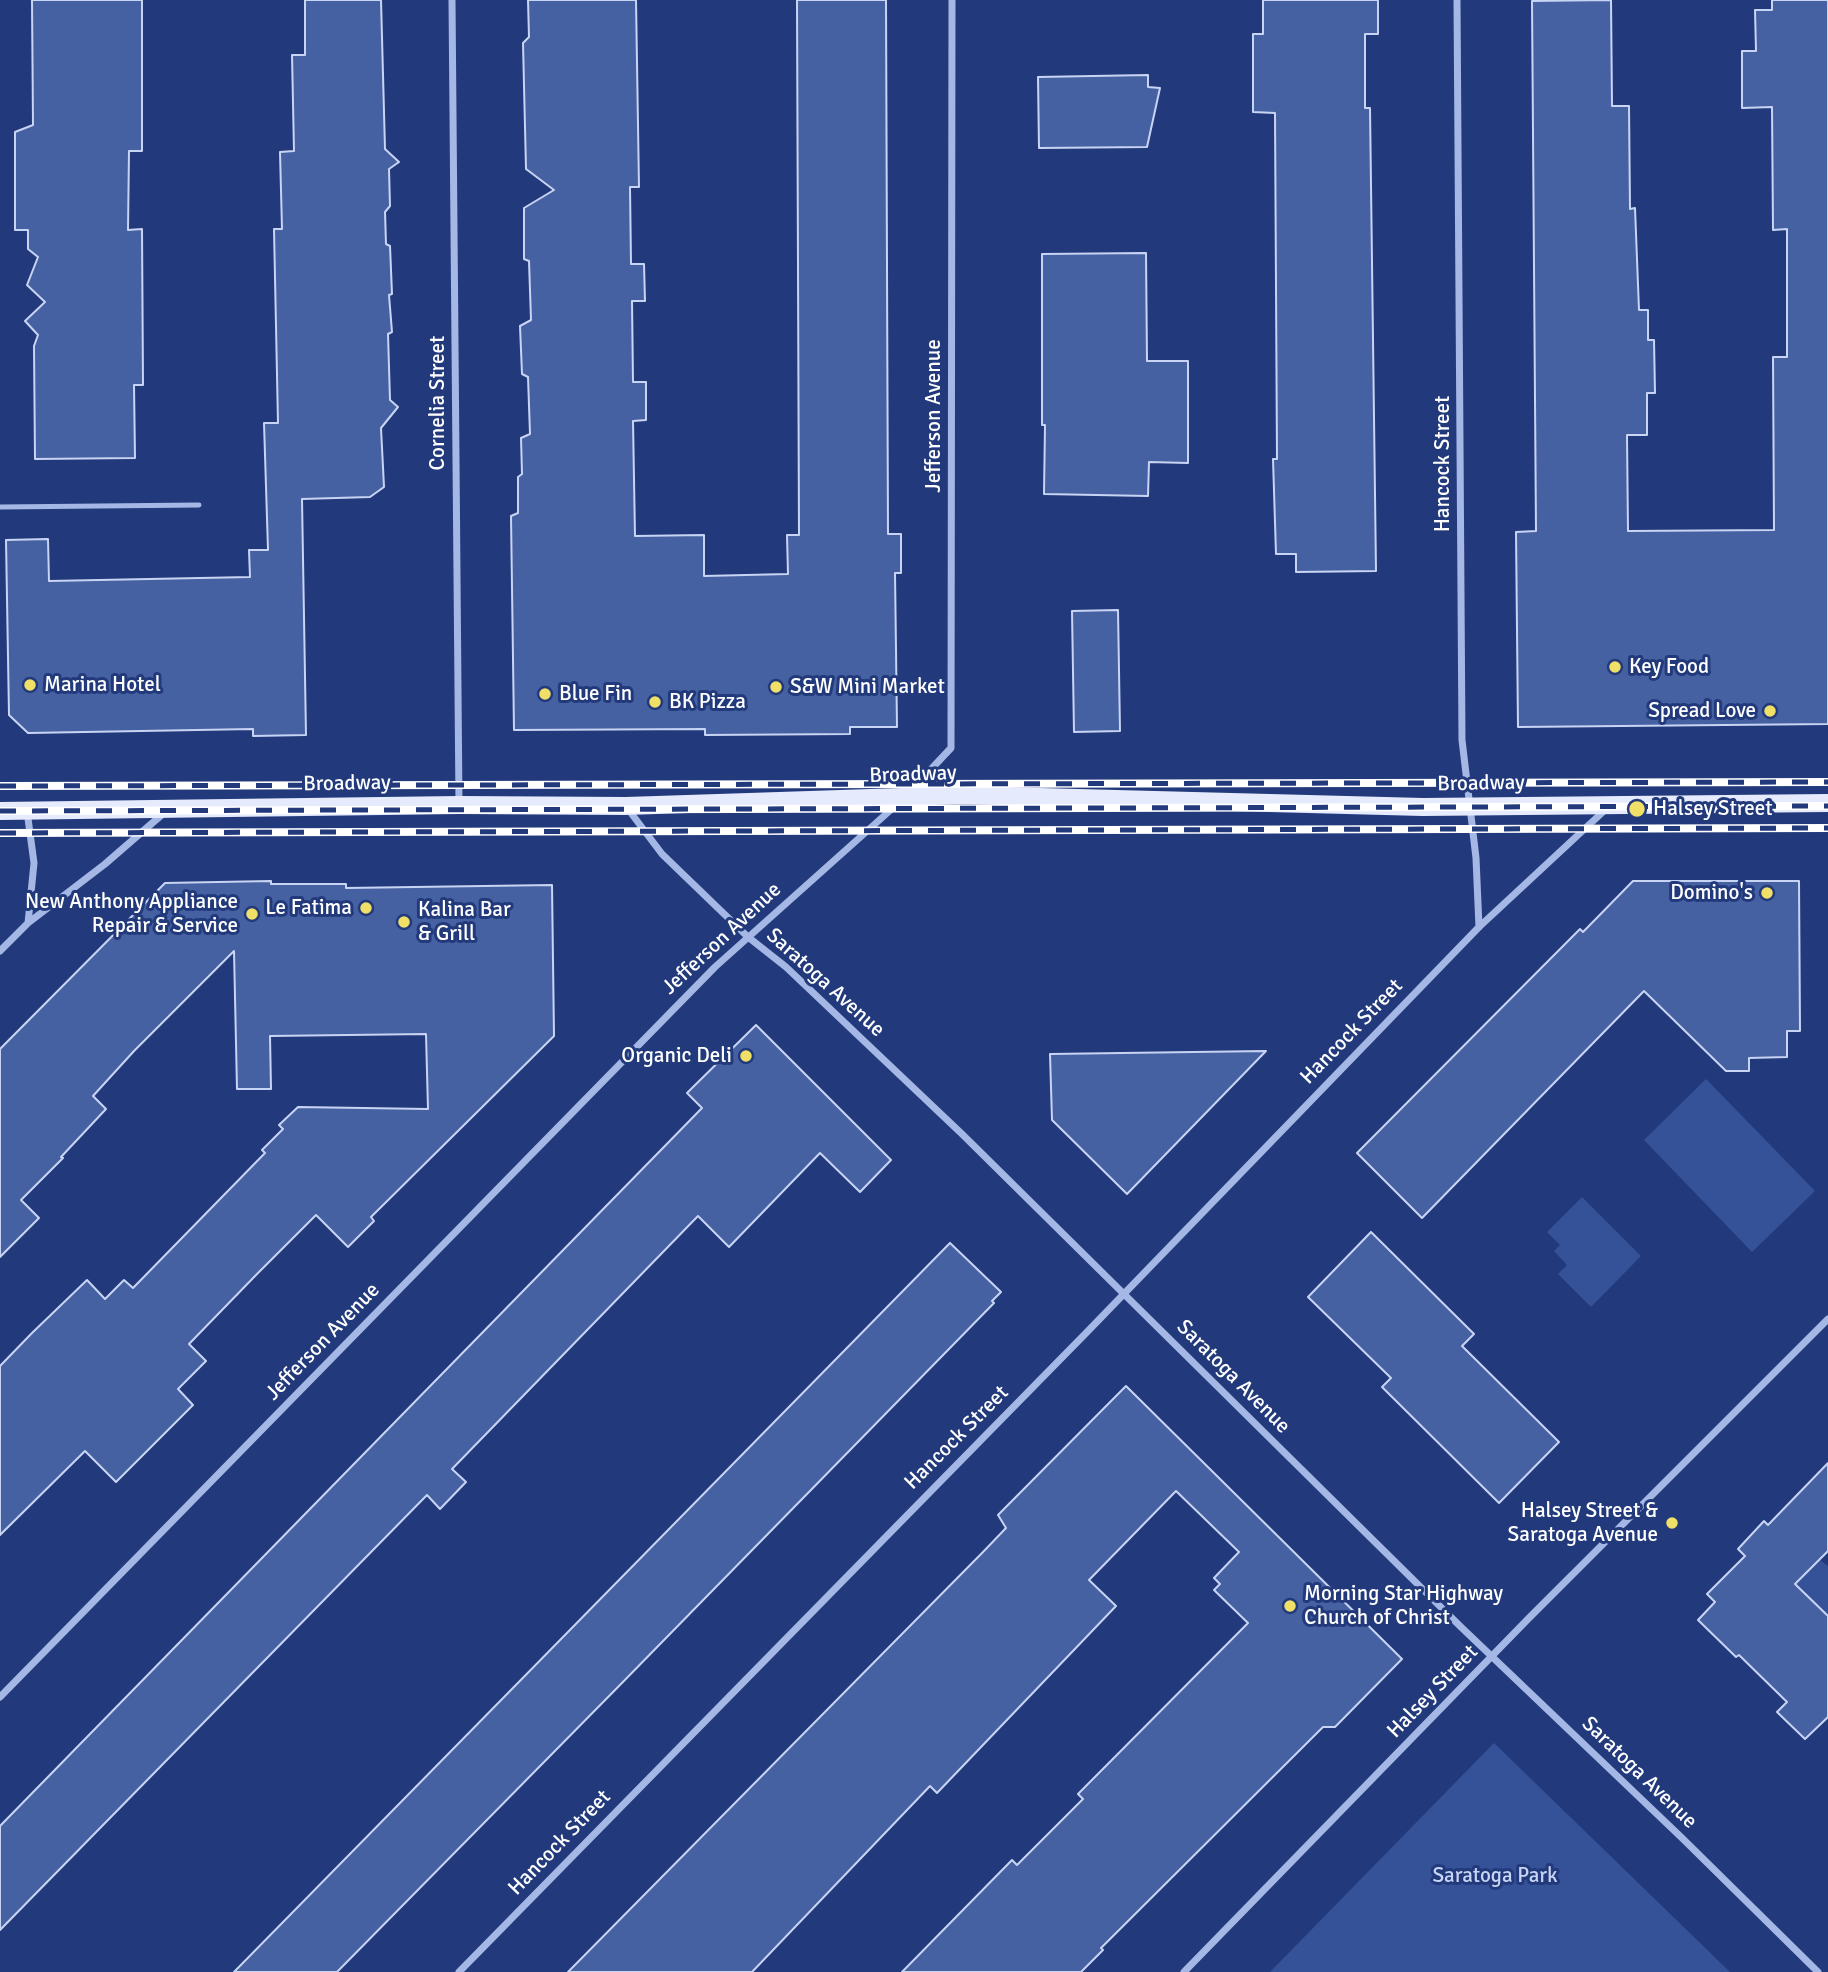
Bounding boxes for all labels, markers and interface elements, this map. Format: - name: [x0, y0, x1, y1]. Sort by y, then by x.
- street label: Cornelia Street: [425, 336, 451, 470]
- street label: Jefferson Avenue: [921, 339, 947, 493]
- street label: Hancock Street: [1430, 396, 1456, 532]
- place label: Key Food: [1629, 654, 1709, 680]
- marker: Key Food: [1607, 659, 1623, 675]
- place label: Marina Hotel: [44, 672, 161, 698]
- place label: S&W Mini Market: [790, 674, 945, 700]
- marker: Marina Hotel: [22, 677, 38, 693]
- marker: S&W Mini Market: [768, 679, 784, 695]
- place label: Blue Fin: [559, 681, 632, 707]
- marker: Blue Fin: [537, 686, 553, 702]
- place label: BK Pizza: [669, 689, 746, 715]
- marker: BK Pizza: [647, 694, 663, 710]
- place label: Spread Love: [1648, 698, 1756, 724]
- marker: Spread Love: [1762, 703, 1778, 719]
- street label: Broadway: [869, 761, 957, 789]
- street label: Broadway: [303, 771, 391, 797]
- street label: Broadway: [1437, 771, 1525, 797]
- place label: Halsey Street: [1653, 796, 1773, 822]
- marker: Halsey Street: [1627, 799, 1647, 819]
- street label: Jefferson Avenue: [657, 878, 787, 1000]
- place label: Domino's: [1670, 880, 1753, 906]
- marker: Domino's: [1759, 885, 1775, 901]
- place label: New Anthony Appliance Repair & Service: [25, 889, 238, 939]
- place label: Le Fatima: [265, 895, 352, 921]
- place label: Kalina Bar & Grill: [418, 897, 511, 947]
- marker: Le Fatima: [358, 900, 374, 916]
- marker: New Anthony Appliance Repair & Service: [244, 906, 260, 922]
- marker: Kalina Bar & Grill: [396, 914, 412, 930]
- street label: Saratoga Avenue: [761, 923, 889, 1043]
- street label: Hancock Street: [1295, 974, 1409, 1090]
- place label: Organic Deli: [621, 1043, 732, 1069]
- marker: Organic Deli: [738, 1048, 754, 1064]
- street label: Jefferson Avenue: [261, 1278, 385, 1406]
- street label: Saratoga Avenue: [1171, 1315, 1295, 1439]
- street label: Hancock Street: [900, 1381, 1014, 1495]
- place label: Halsey Street & Saratoga Avenue: [1508, 1498, 1658, 1548]
- marker: Halsey Street & Saratoga Avenue: [1664, 1515, 1680, 1531]
- place label: Morning Star Highway Church of Christ: [1304, 1581, 1503, 1631]
- marker: Morning Star Highway Church of Christ: [1282, 1598, 1298, 1614]
- street label: Halsey Street: [1382, 1640, 1484, 1744]
- street label: Saratoga Avenue: [1576, 1712, 1702, 1834]
- street label: Hancock Street: [503, 1785, 617, 1901]
- park label: Saratoga Park: [1432, 1863, 1558, 1889]

